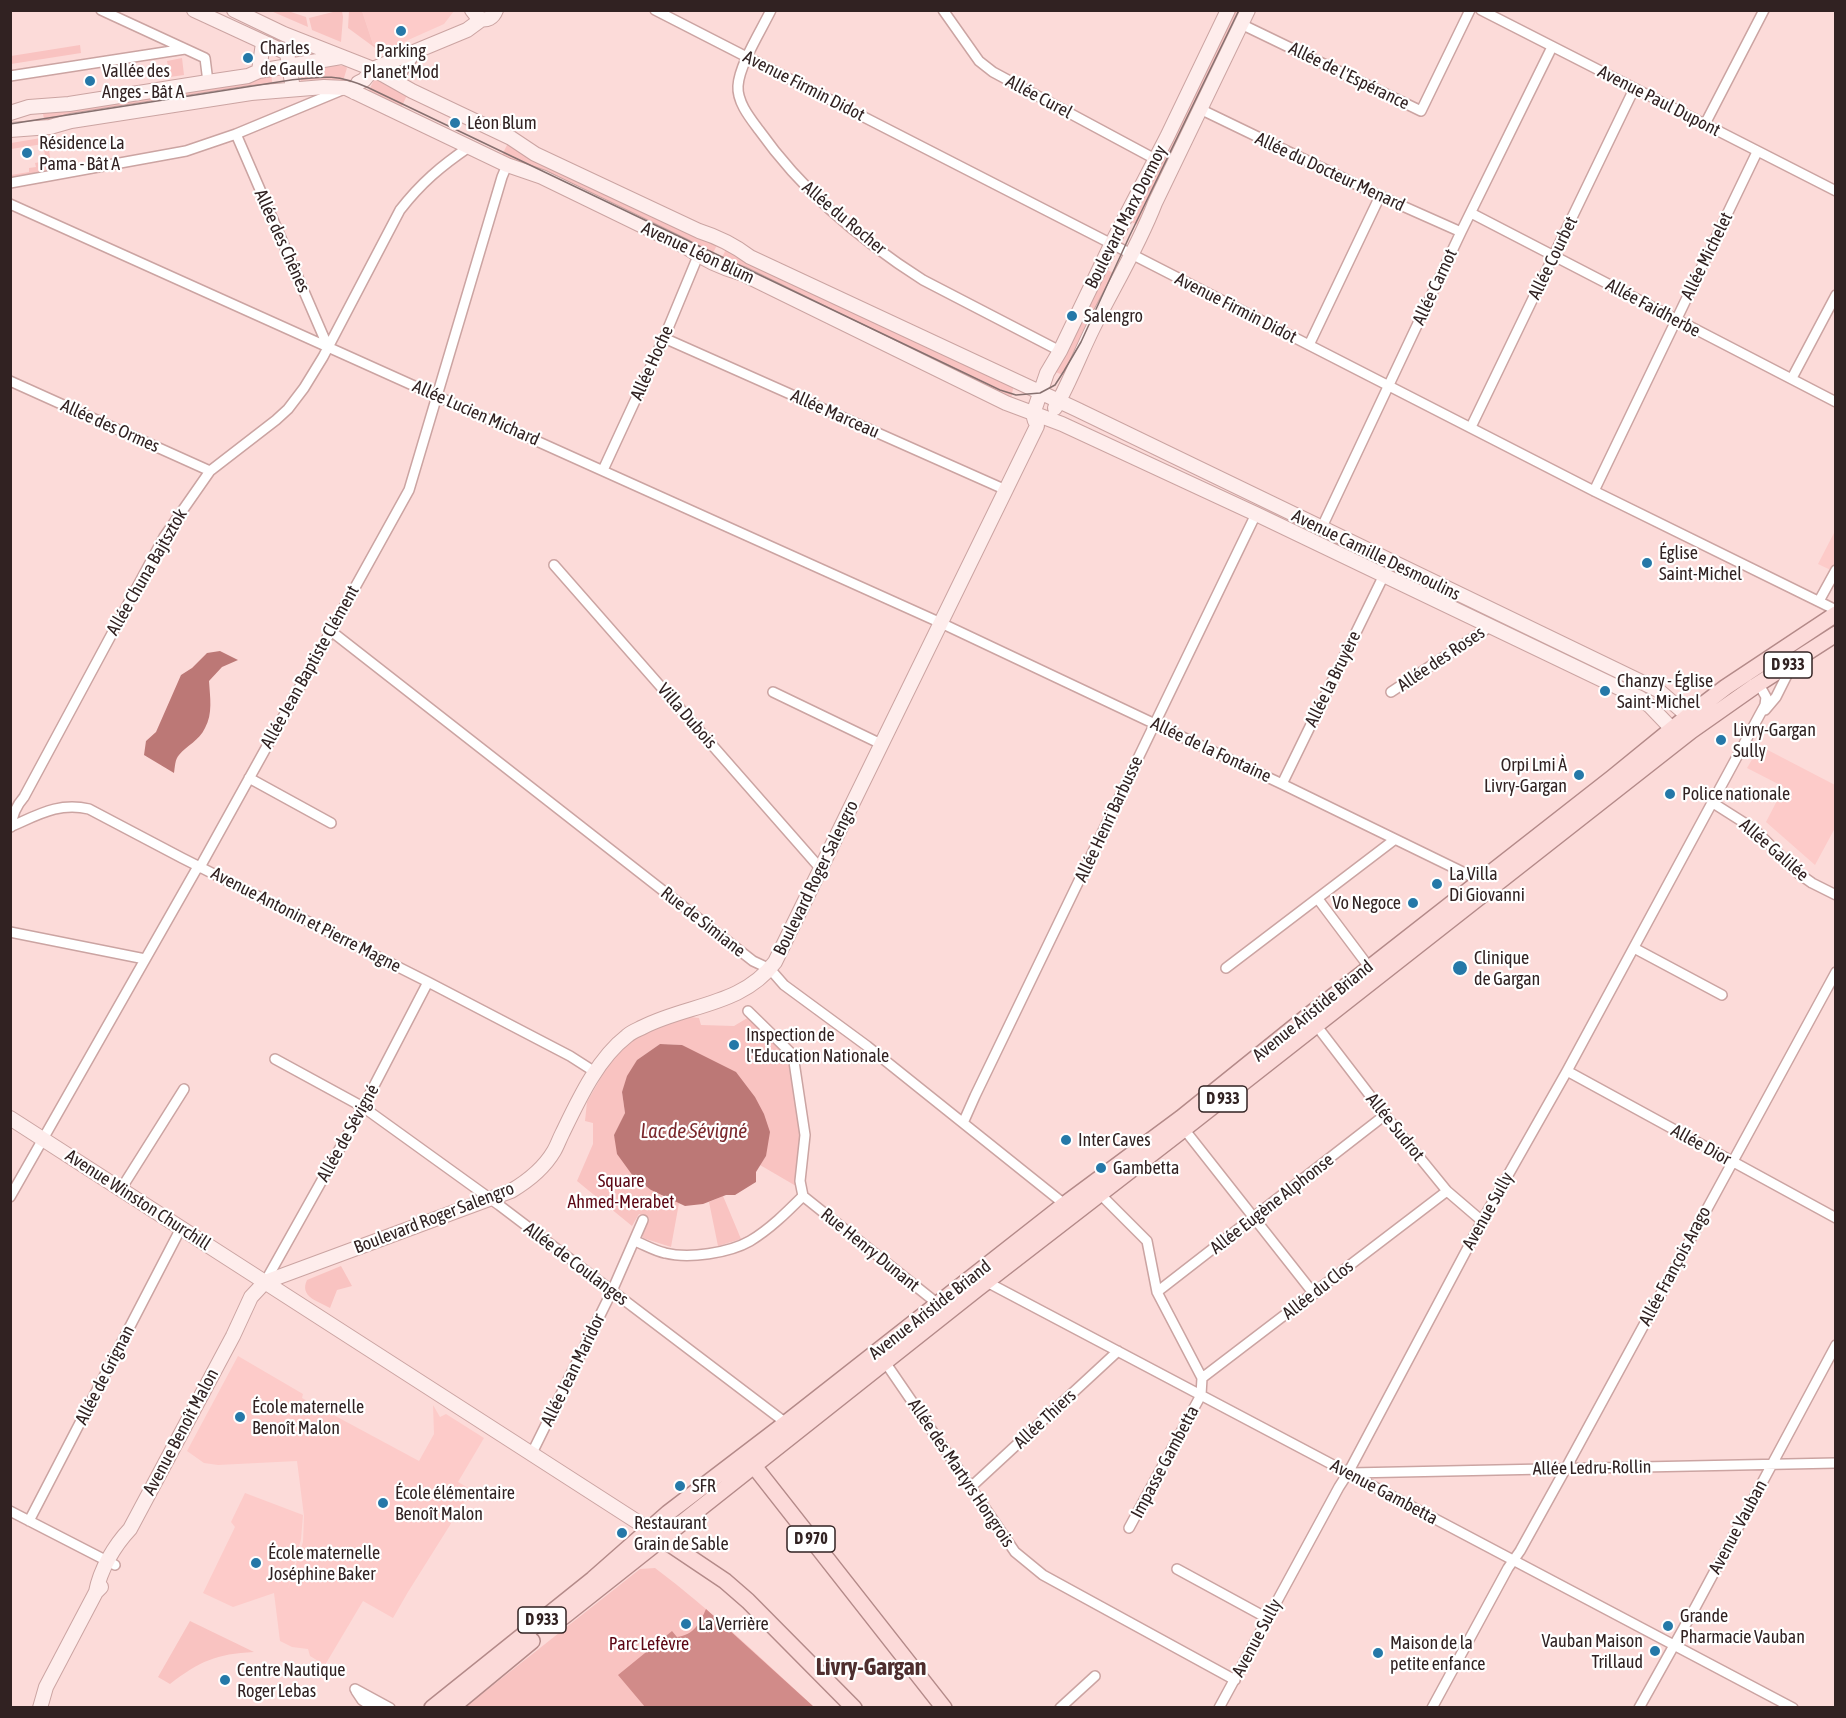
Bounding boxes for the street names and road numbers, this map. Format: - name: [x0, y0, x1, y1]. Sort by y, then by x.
- street label: Allée de l'Espérance: [1285, 37, 1413, 115]
- street label: Avenue Firmin Didot: [740, 46, 868, 126]
- street label: Avenue Paul Dupont: [1594, 61, 1724, 141]
- street label: Allée Curel: [1002, 71, 1076, 123]
- street label: Allée du Docteur Menard: [1252, 128, 1408, 216]
- street label: Boulevard Marx Dormoy: [1080, 142, 1172, 292]
- street label: Allée du Rocher: [798, 177, 890, 259]
- street label: Allée des Chênes: [250, 186, 314, 296]
- street label: Allée Michelet: [1677, 209, 1737, 303]
- street label: Allée Courbet: [1524, 213, 1582, 303]
- street label: Avenue Léon Blum: [638, 217, 758, 289]
- street label: Allée Carnot: [1408, 246, 1462, 328]
- street label: Avenue Firmin Didot: [1172, 268, 1300, 348]
- street label: Allée Faidherbe: [1602, 274, 1704, 342]
- street label: Allée Hoche: [626, 322, 678, 404]
- street label: Allée Lucien Michard: [409, 375, 543, 451]
- street label: Allée Marceau: [787, 385, 883, 443]
- street label: Allée des Ormes: [57, 395, 163, 457]
- street label: Allée Chuna Bajtsztok: [102, 505, 192, 639]
- street label: Avenue Camille Desmoulins: [1288, 505, 1464, 605]
- street label: Allée Jean Baptiste Clément: [256, 582, 364, 752]
- street label: Allée des Roses: [1393, 622, 1489, 696]
- street label: Allée la Bruyère: [1301, 628, 1365, 730]
- road number: D 933: [1764, 652, 1812, 678]
- street label: Villa Dubois: [653, 679, 721, 753]
- street label: Allée de la Fontaine: [1147, 713, 1275, 787]
- street label: Allée Henri Barbusse: [1070, 753, 1148, 885]
- street label: Boulevard Roger Salengro: [769, 797, 863, 959]
- street label: Allée Galilée: [1735, 814, 1813, 886]
- street label: Avenue Antonin et Pierre Magne: [207, 863, 405, 977]
- street label: Rue de Simiane: [656, 882, 750, 962]
- street label: Avenue Aristide Briand: [1248, 956, 1378, 1066]
- street label: Allée de Sévigné: [312, 1081, 384, 1185]
- road number: D 933: [1199, 1086, 1247, 1112]
- street label: Allée Sudrot: [1361, 1089, 1429, 1165]
- street label: Allée Dior: [1667, 1120, 1735, 1170]
- street label: Avenue Winston Churchill: [61, 1145, 215, 1255]
- street label: Allée Eugène Alphonse: [1206, 1149, 1338, 1259]
- street label: Avenue Sully: [1458, 1168, 1518, 1254]
- street label: Boulevard Roger Salengro: [351, 1177, 517, 1259]
- street label: Allée François Arago: [1635, 1203, 1715, 1329]
- street label: Rue Henry Dunant: [816, 1204, 924, 1296]
- street label: Allée de Coulanges: [520, 1218, 632, 1310]
- street label: Avenue Aristide Briand: [865, 1256, 995, 1364]
- street label: Allée du Clos: [1278, 1256, 1358, 1324]
- street label: Allée Jean Maridor: [536, 1310, 610, 1430]
- street label: Allée de Grignan: [71, 1322, 139, 1428]
- street label: Avenue Benoît Malon: [139, 1365, 223, 1499]
- street label: Allée Thiers: [1009, 1385, 1081, 1453]
- street label: Allée des Martyrs Hongrois: [903, 1395, 1019, 1551]
- street label: Impasse Gambetta: [1126, 1402, 1204, 1522]
- street label: Avenue Gambetta: [1327, 1455, 1441, 1529]
- street label: Allée Ledru-Rollin: [1532, 1456, 1652, 1480]
- street label: Avenue Vauban: [1704, 1476, 1772, 1578]
- road number: D 970: [787, 1526, 835, 1552]
- street label: Avenue Sully: [1227, 1595, 1287, 1681]
- road number: D 933: [518, 1607, 566, 1633]

